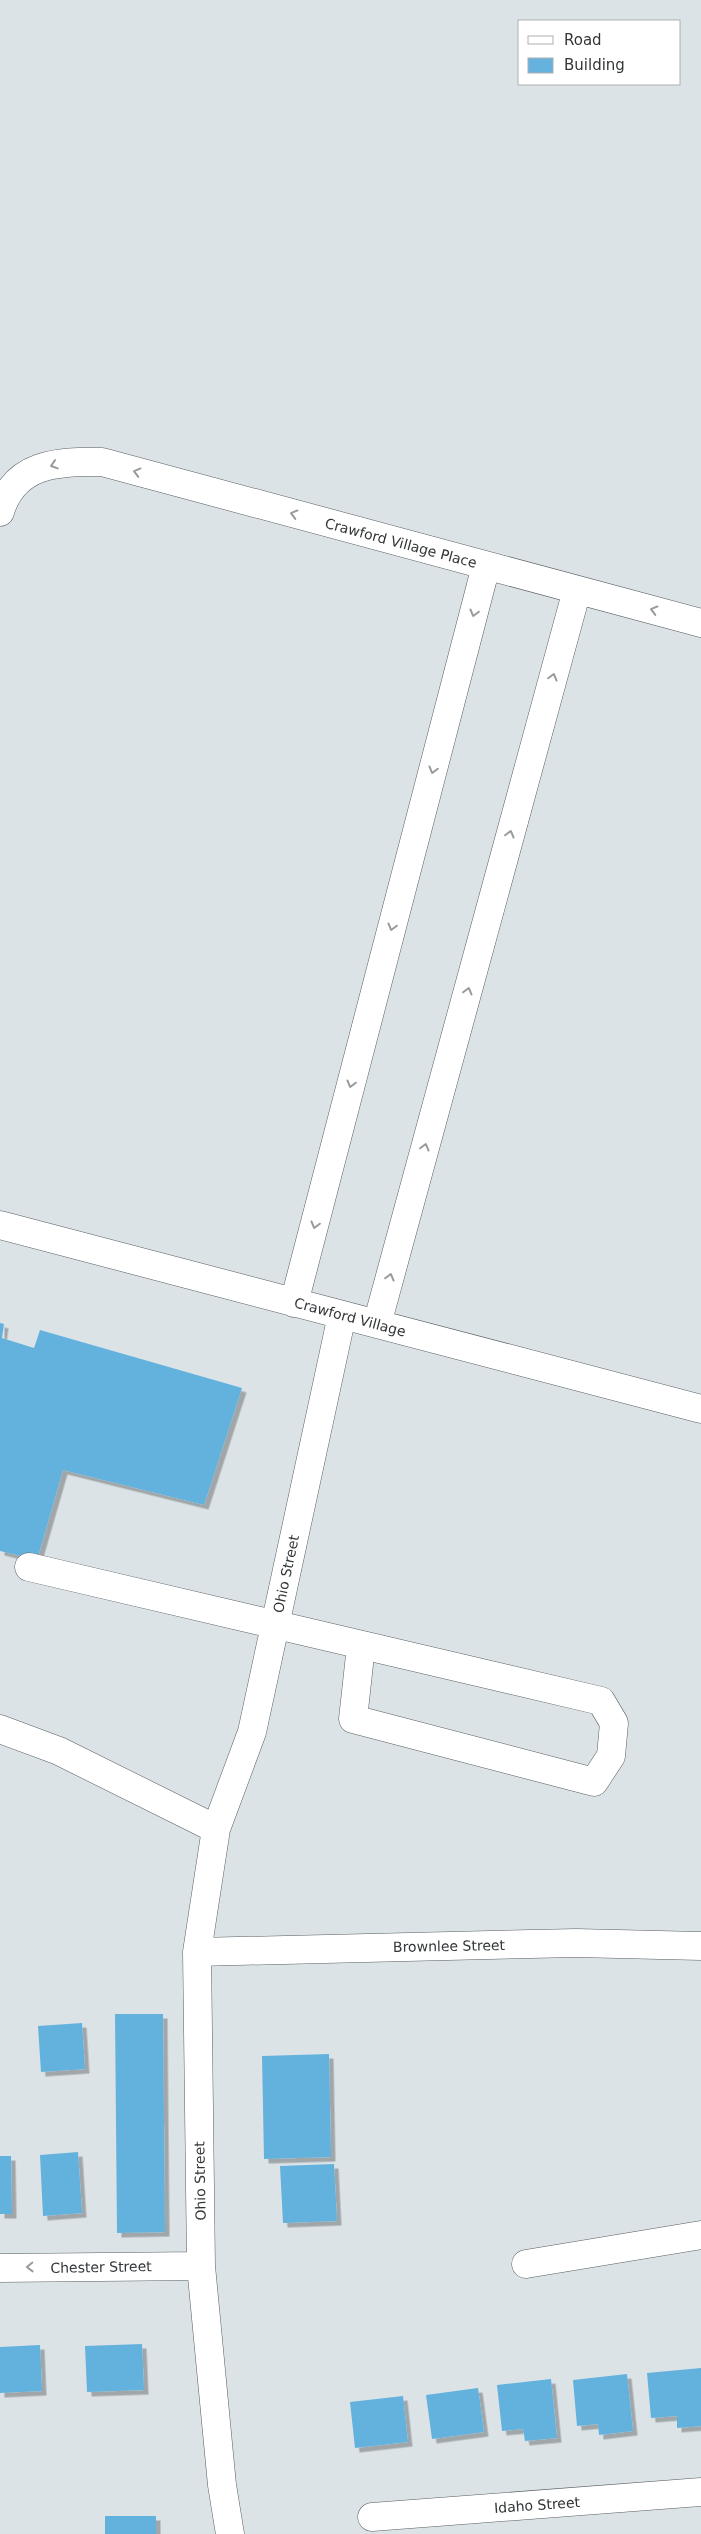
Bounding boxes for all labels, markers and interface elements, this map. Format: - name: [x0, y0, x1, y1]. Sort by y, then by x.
- legend: [518, 20, 681, 85]
- text: Road: [564, 31, 602, 49]
- text: Building: [564, 56, 625, 74]
- one-way arrow: [50, 459, 58, 469]
- one-way arrow: [134, 467, 142, 477]
- one-way arrow: [290, 509, 299, 520]
- street label: Crawford Village Place: [323, 515, 479, 571]
- one-way arrow: [649, 605, 658, 616]
- one-way arrow: [469, 608, 480, 617]
- one-way arrow: [547, 672, 558, 681]
- one-way arrow: [428, 766, 439, 774]
- one-way arrow: [505, 830, 515, 838]
- one-way arrow: [387, 923, 398, 932]
- one-way arrow: [462, 986, 473, 995]
- one-way arrow: [346, 1080, 357, 1089]
- one-way arrow: [419, 1143, 430, 1152]
- one-way arrow: [310, 1220, 320, 1228]
- one-way arrow: [384, 1274, 394, 1282]
- street label: Crawford Village: [292, 1294, 408, 1340]
- street label: Ohio Street: [270, 1533, 302, 1614]
- street label: Brownlee Street: [393, 1937, 506, 1955]
- street label: Ohio Street: [191, 2141, 209, 2221]
- street label: Chester Street: [50, 2258, 152, 2276]
- one-way arrow: [26, 2262, 34, 2272]
- street label: Idaho Street: [494, 2494, 581, 2516]

